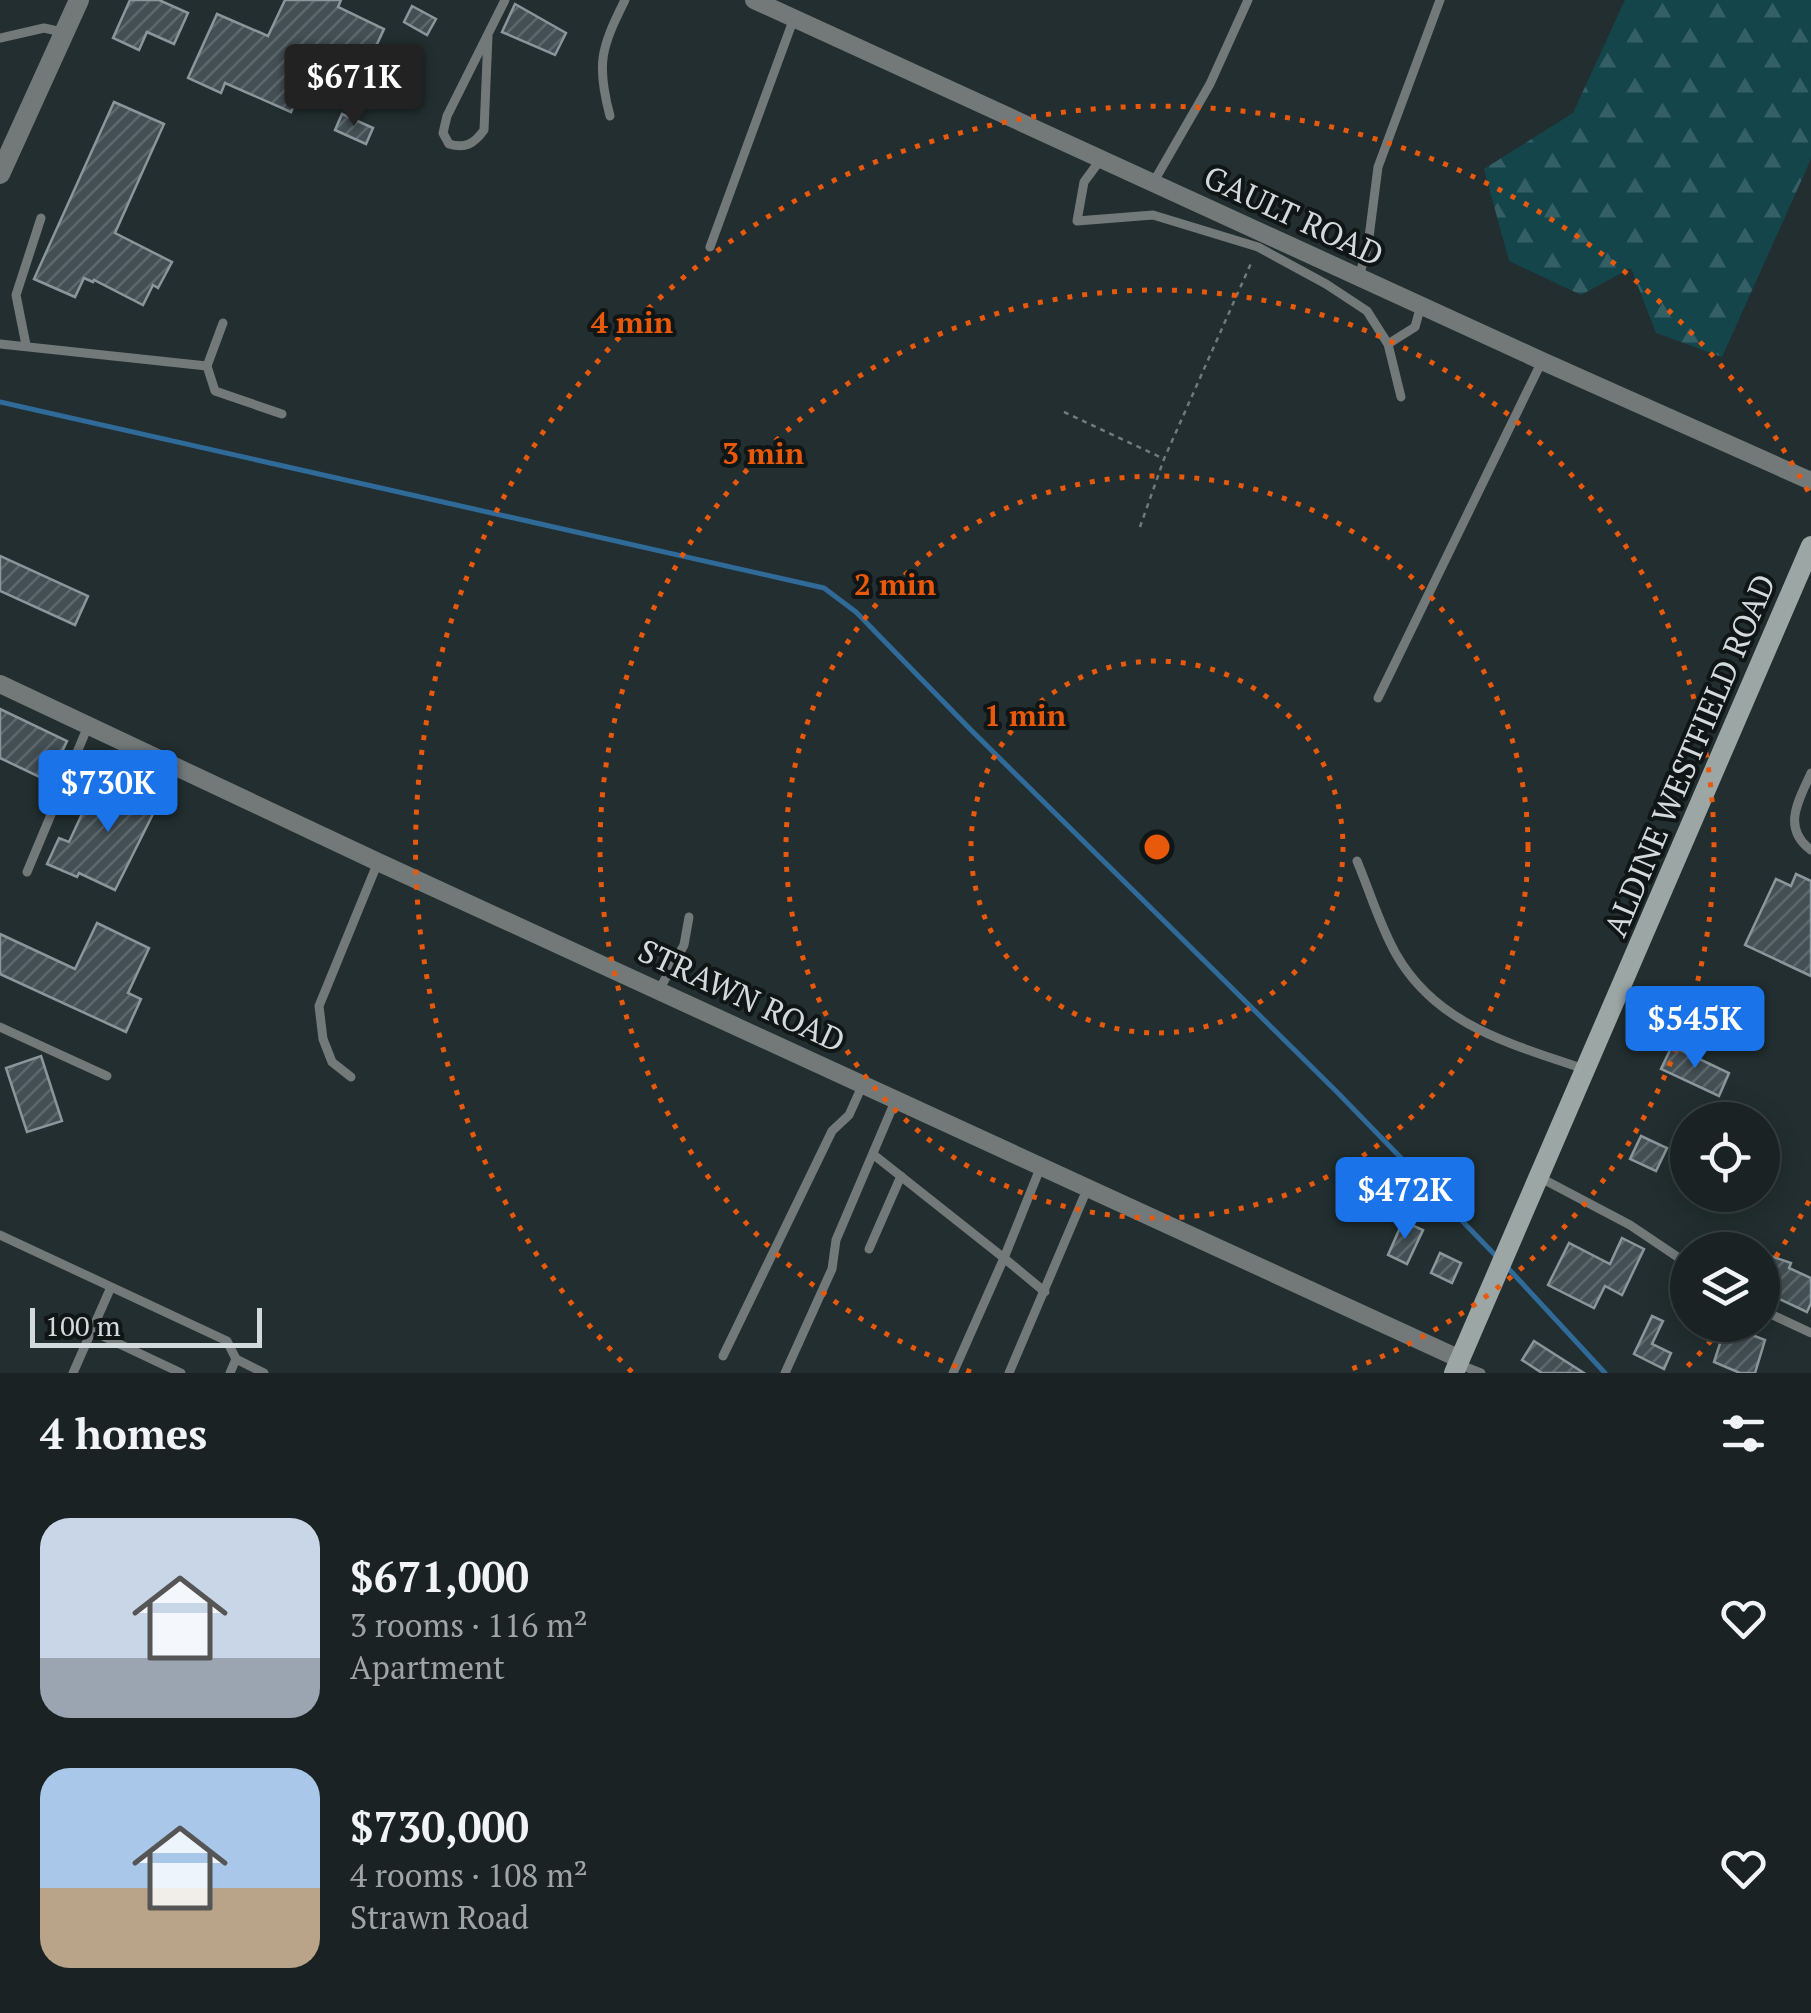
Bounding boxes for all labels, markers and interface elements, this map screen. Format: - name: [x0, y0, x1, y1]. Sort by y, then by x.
- pin: $671K: [284, 44, 424, 129]
- text: $671K: [306, 55, 402, 97]
- street label: GAULT ROAD: [1198, 155, 1390, 275]
- text: 4 min: [591, 302, 673, 342]
- text: 3 min: [722, 433, 804, 473]
- text: 2 min: [854, 564, 936, 604]
- street label: ALDINE WESTFIELD ROAD: [1594, 567, 1784, 943]
- text: 1 min: [984, 695, 1066, 735]
- pin: $730K: [38, 750, 178, 835]
- text: $730K: [60, 761, 156, 803]
- centre of rings: [1139, 829, 1175, 865]
- street label: STRAWN ROAD: [632, 929, 852, 1061]
- pin: $545K: [1625, 986, 1765, 1071]
- text: $545K: [1647, 997, 1743, 1039]
- map controls: [1670, 1102, 1780, 1342]
- button: locate: [1670, 1102, 1780, 1212]
- pin: $472K: [1335, 1157, 1475, 1242]
- text: $472K: [1357, 1168, 1453, 1210]
- button: layers: [1670, 1232, 1780, 1342]
- scale bar: [30, 1303, 262, 1348]
- text: 100 m: [45, 1307, 121, 1344]
- text: 4 homes: [40, 1405, 207, 1461]
- icon: filters: [1716, 1406, 1771, 1461]
- text: $671,000: [350, 1548, 529, 1604]
- icon: home: [120, 1558, 240, 1678]
- icon: heart: [1716, 1591, 1771, 1646]
- text: 3 rooms · 116 m²: [350, 1604, 588, 1646]
- text: Apartment: [350, 1646, 505, 1688]
- text: $730,000: [350, 1798, 529, 1854]
- icon: home: [120, 1808, 240, 1928]
- icon: heart: [1716, 1841, 1771, 1896]
- text: 4 rooms · 108 m²: [350, 1854, 588, 1896]
- text: Strawn Road: [350, 1896, 529, 1938]

